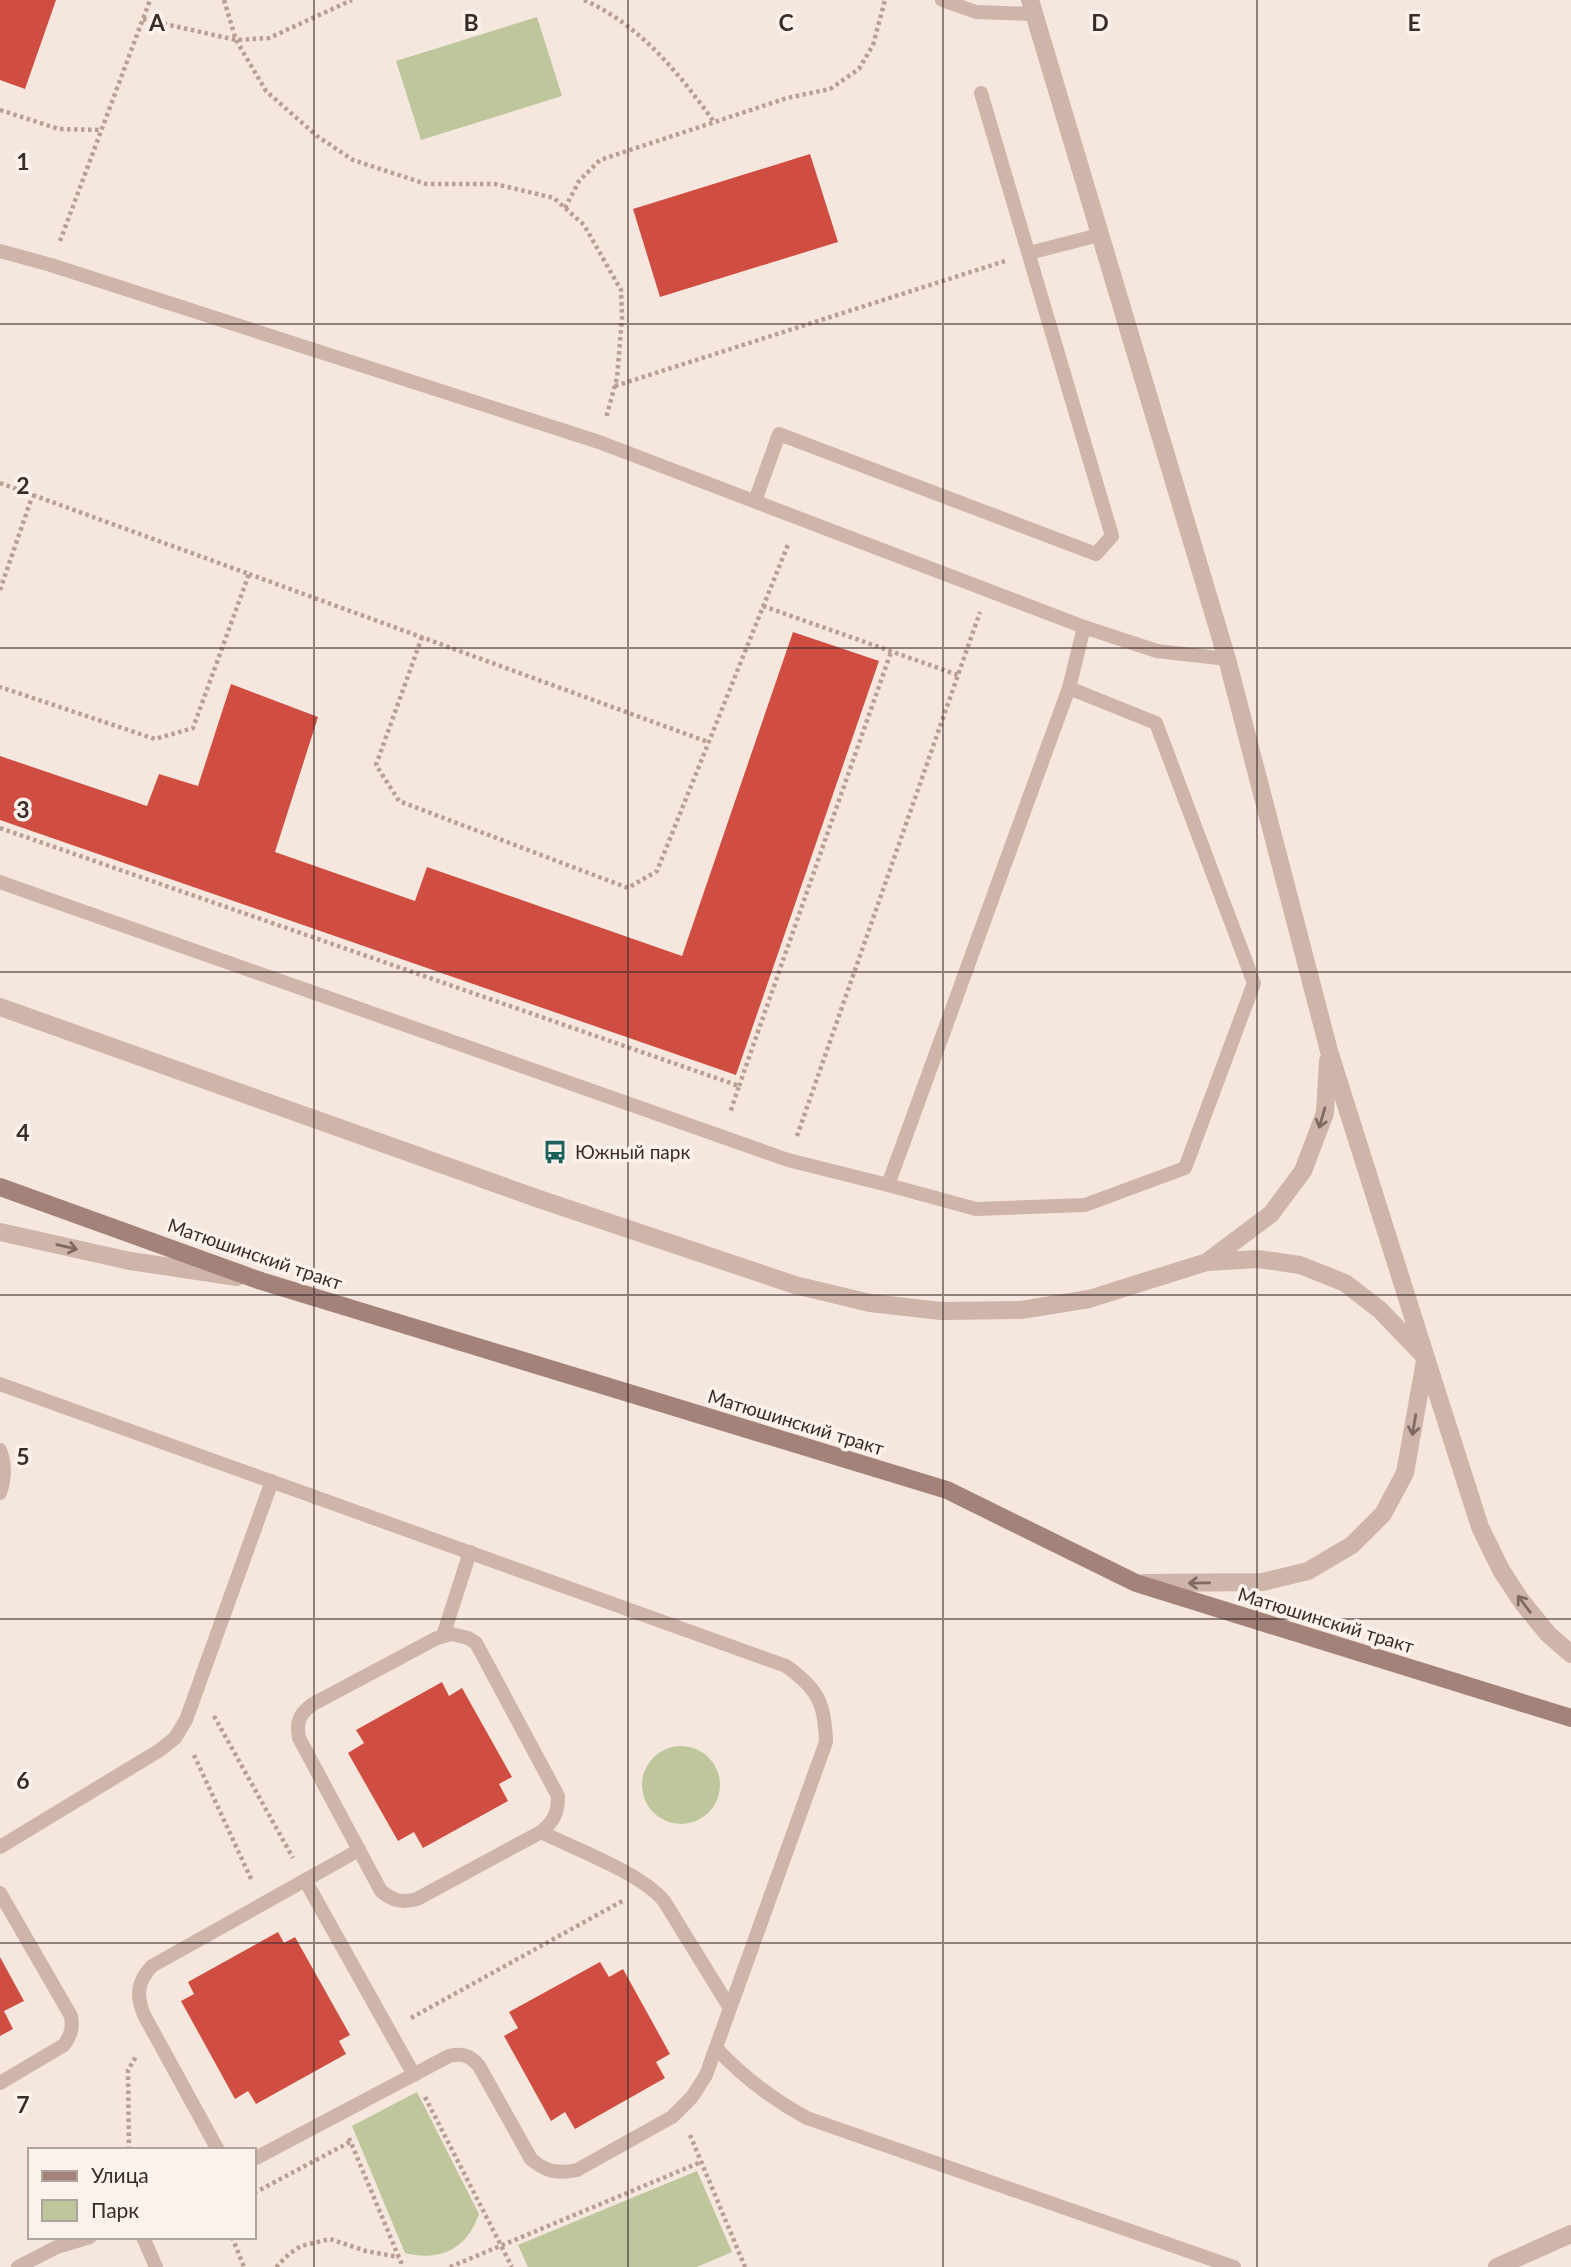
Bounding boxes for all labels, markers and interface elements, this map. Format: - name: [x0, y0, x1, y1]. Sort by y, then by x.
- text: A: [148, 8, 166, 36]
- text: B: [463, 8, 479, 36]
- text: C: [778, 8, 794, 36]
- text: D: [1091, 8, 1109, 36]
- text: E: [1407, 8, 1421, 36]
- text: 1: [16, 147, 30, 175]
- text: 2: [16, 471, 30, 499]
- text: 3: [16, 795, 30, 823]
- one-way arrow: [1314, 1107, 1327, 1129]
- text: 4: [16, 1118, 30, 1146]
- bus stop icon: Южный парк: [541, 1138, 569, 1166]
- place label: Южный парк: [575, 1140, 690, 1163]
- street label: Матюшинский тракт: [165, 1213, 346, 1294]
- one-way arrow: [55, 1240, 78, 1254]
- street label: Матюшинский тракт: [705, 1384, 887, 1459]
- one-way arrow: [1407, 1413, 1420, 1436]
- text: 5: [16, 1442, 30, 1470]
- one-way arrow: [1187, 1576, 1210, 1590]
- street label: Матюшинский тракт: [1235, 1582, 1417, 1657]
- one-way arrow: [1517, 1596, 1532, 1614]
- text: 6: [16, 1766, 30, 1794]
- text: 7: [16, 2090, 30, 2118]
- legend: [28, 2148, 256, 2239]
- text: Улица: [91, 2162, 149, 2187]
- text: Парк: [91, 2197, 139, 2222]

